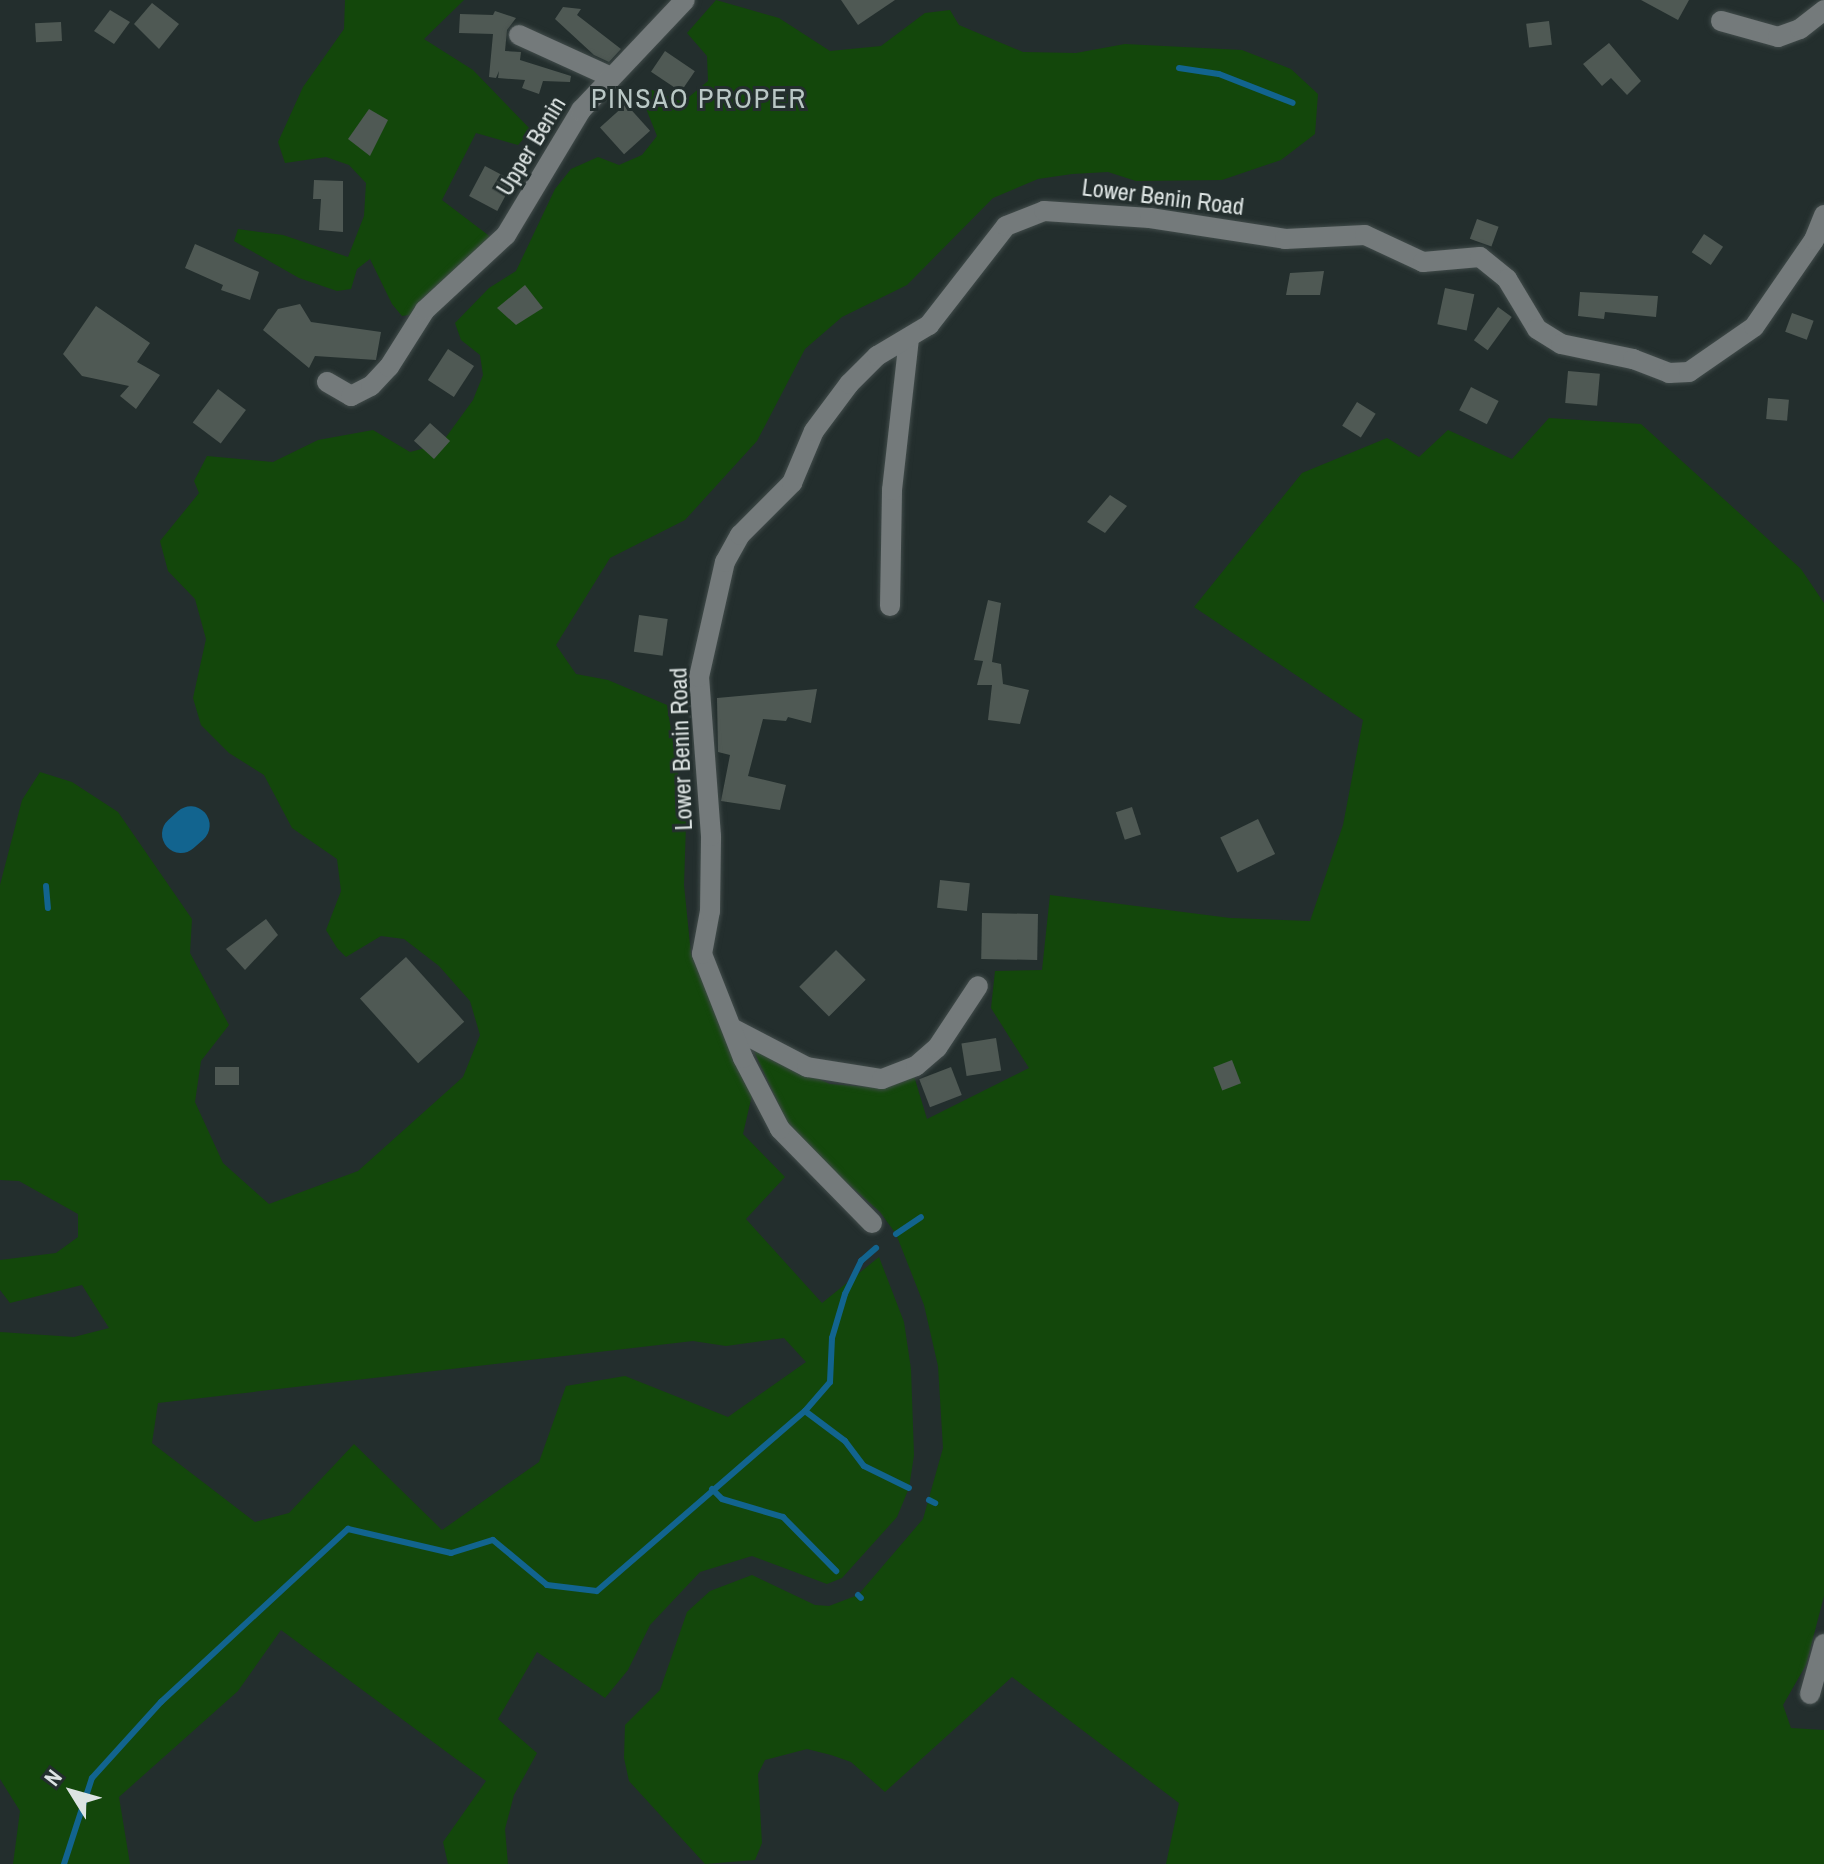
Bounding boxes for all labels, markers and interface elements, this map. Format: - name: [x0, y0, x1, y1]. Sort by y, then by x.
- district label: PINSAO PROPER: [591, 81, 807, 115]
- street label: Upper Benin: [490, 91, 572, 201]
- street label: Lower Benin Road: [1080, 173, 1246, 221]
- street label: Lower Benin Road: [664, 667, 698, 831]
- north arrow: [32, 1752, 112, 1832]
- text: N: [37, 1763, 69, 1792]

